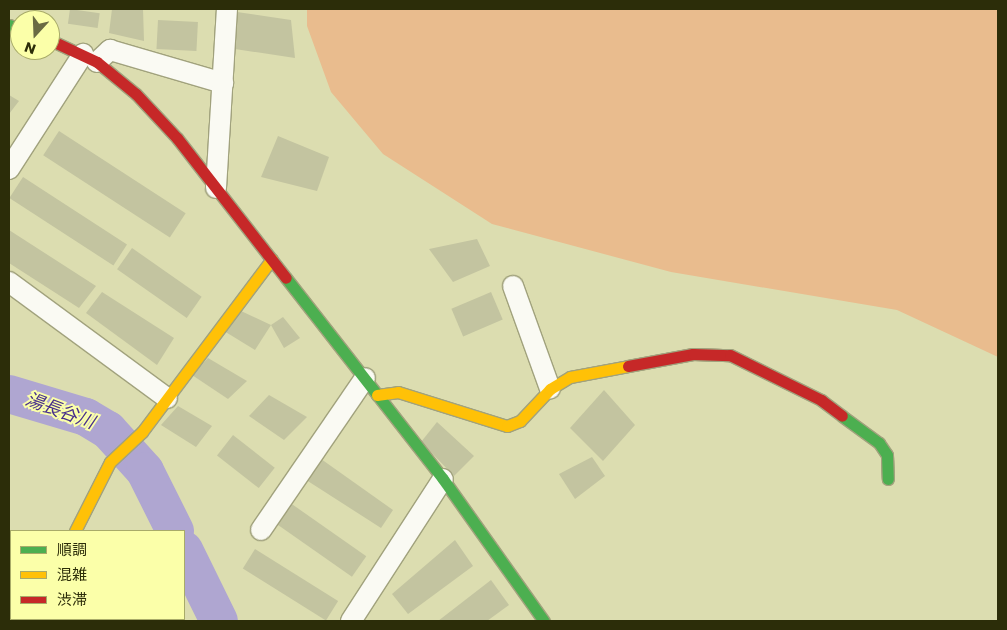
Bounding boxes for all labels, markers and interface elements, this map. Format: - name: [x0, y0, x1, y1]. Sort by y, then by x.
- north arrow: [10, 10, 60, 60]
- text: N: [22, 37, 39, 59]
- water label: 湯長谷川: [22, 389, 98, 433]
- legend: [10, 530, 185, 620]
- text: 順調: [57, 539, 87, 560]
- text: 混雑: [57, 564, 87, 585]
- text: 渋滞: [57, 589, 87, 610]

